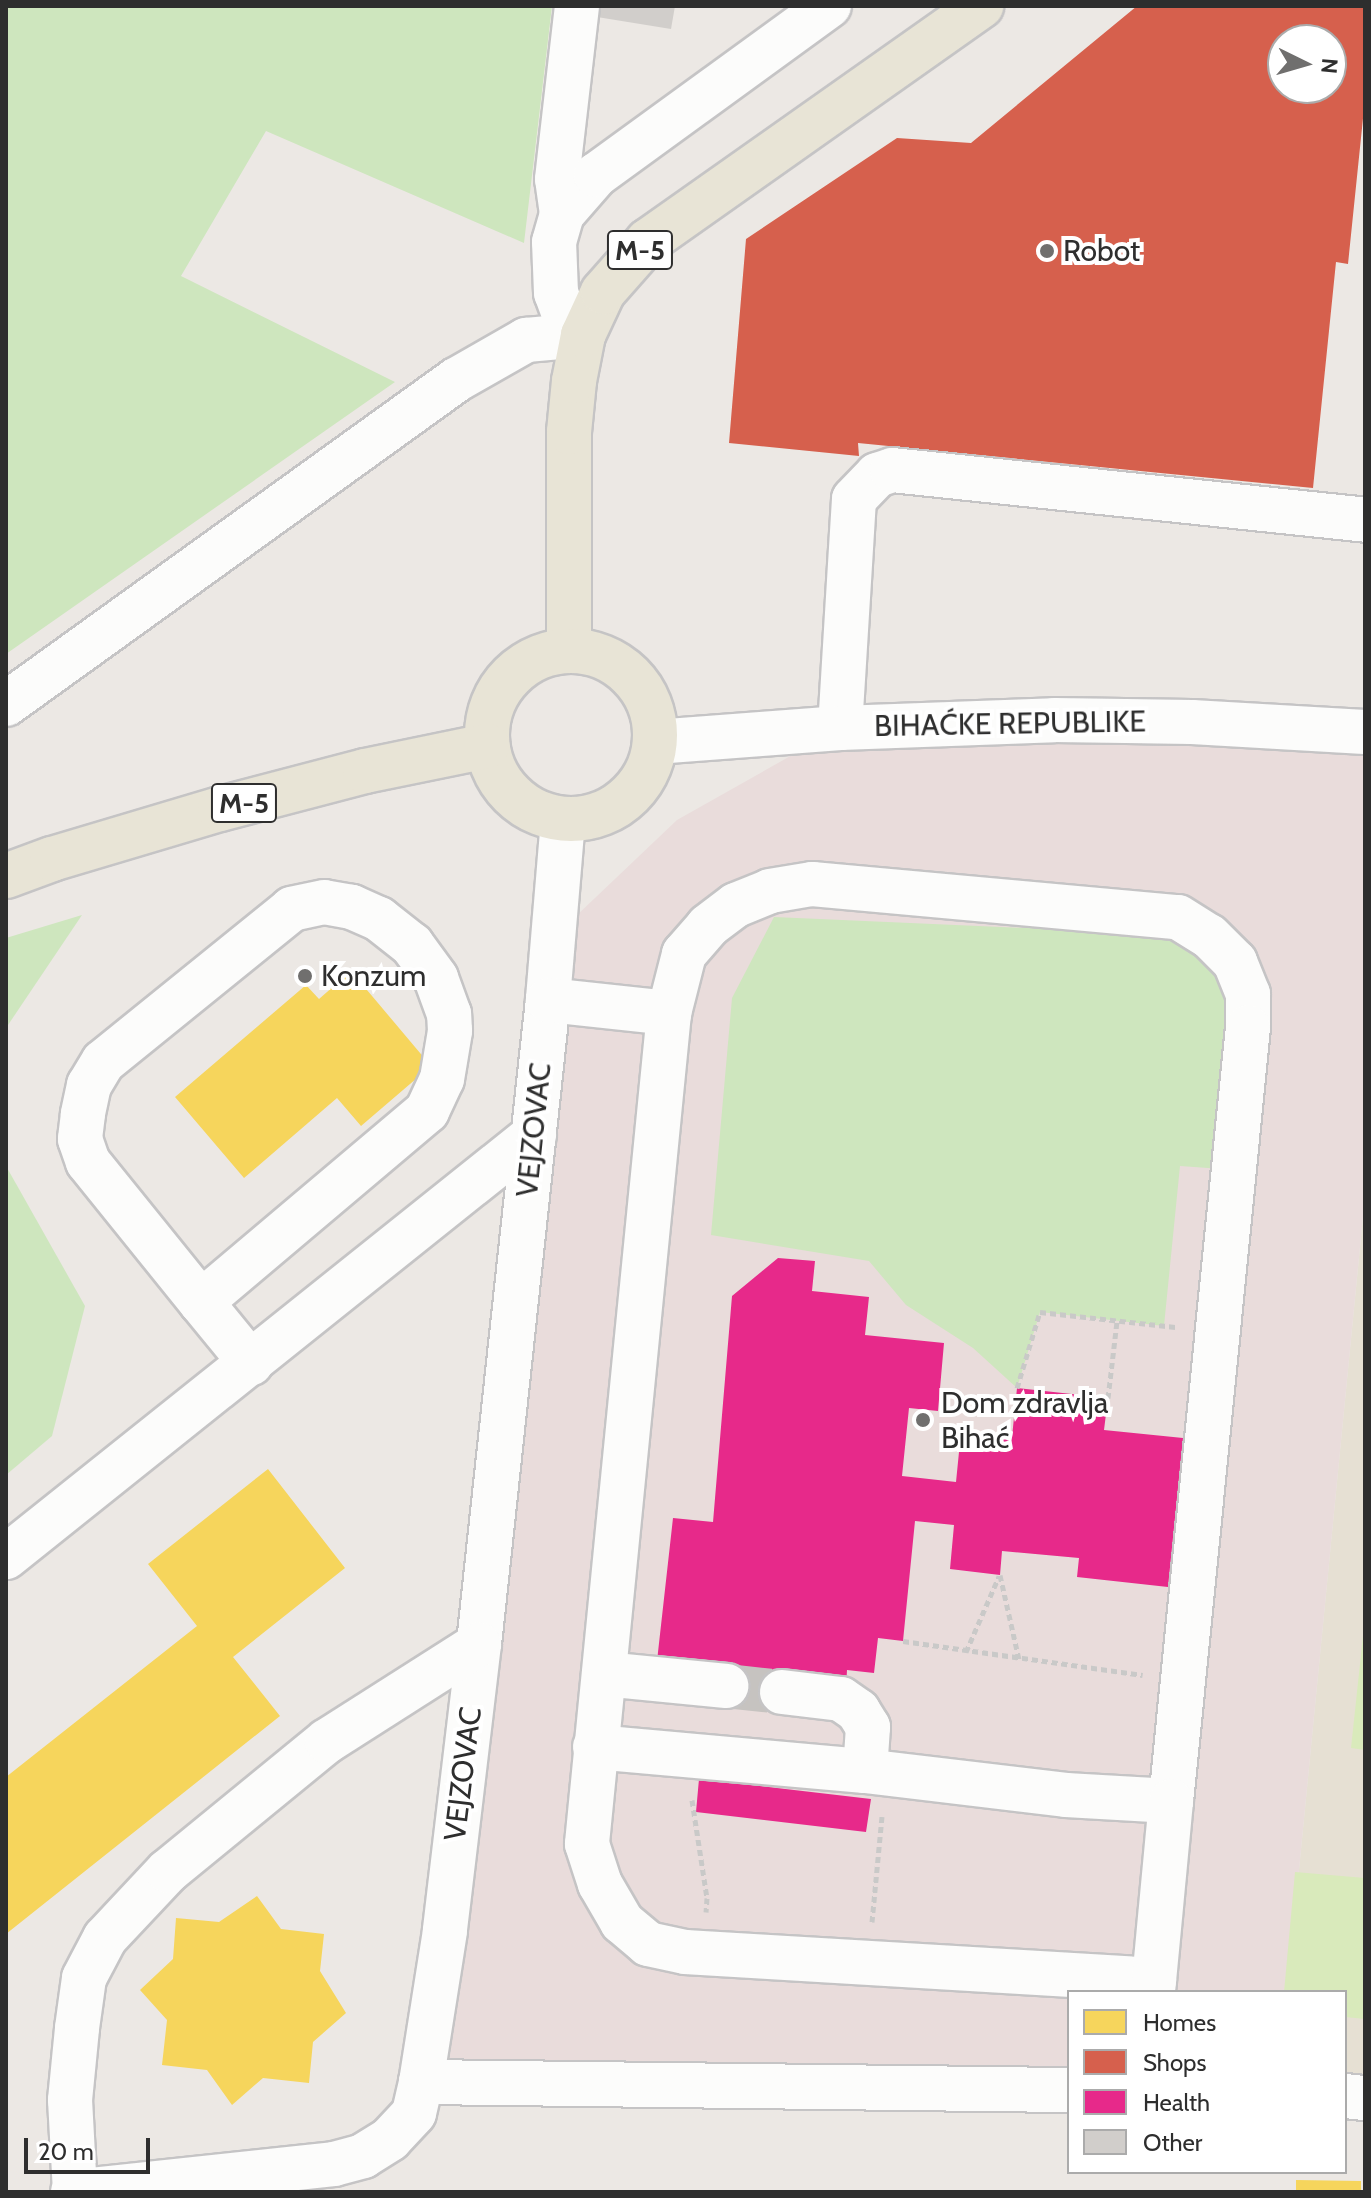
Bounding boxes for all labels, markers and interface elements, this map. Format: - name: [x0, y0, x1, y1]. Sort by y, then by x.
- north arrow: [1267, 24, 1347, 104]
- text: N: [1315, 57, 1344, 75]
- road number: M-5: [606, 226, 674, 274]
- place label: Robot: [1063, 233, 1140, 269]
- marker: Robot: [1038, 242, 1056, 260]
- street label: BIHAĆKE REPUBLIKE: [874, 704, 1146, 744]
- road number: M-5: [210, 779, 278, 827]
- place label: Konzum: [321, 958, 426, 994]
- marker: Konzum: [296, 967, 314, 985]
- street label: VEJZOVAC: [509, 1061, 559, 1199]
- place label: Dom zdravlja Bihać: [941, 1385, 1108, 1456]
- marker: Dom zdravlja Bihać: [912, 1409, 934, 1431]
- street label: VEJZOVAC: [437, 1705, 489, 1843]
- legend: [1067, 1990, 1347, 2174]
- text: Homes: [1143, 2008, 1216, 2037]
- text: Shops: [1143, 2048, 1206, 2077]
- text: Health: [1143, 2088, 1210, 2117]
- scale bar: [28, 2122, 154, 2172]
- text: Other: [1143, 2128, 1202, 2157]
- text: 20 m: [38, 2137, 94, 2166]

